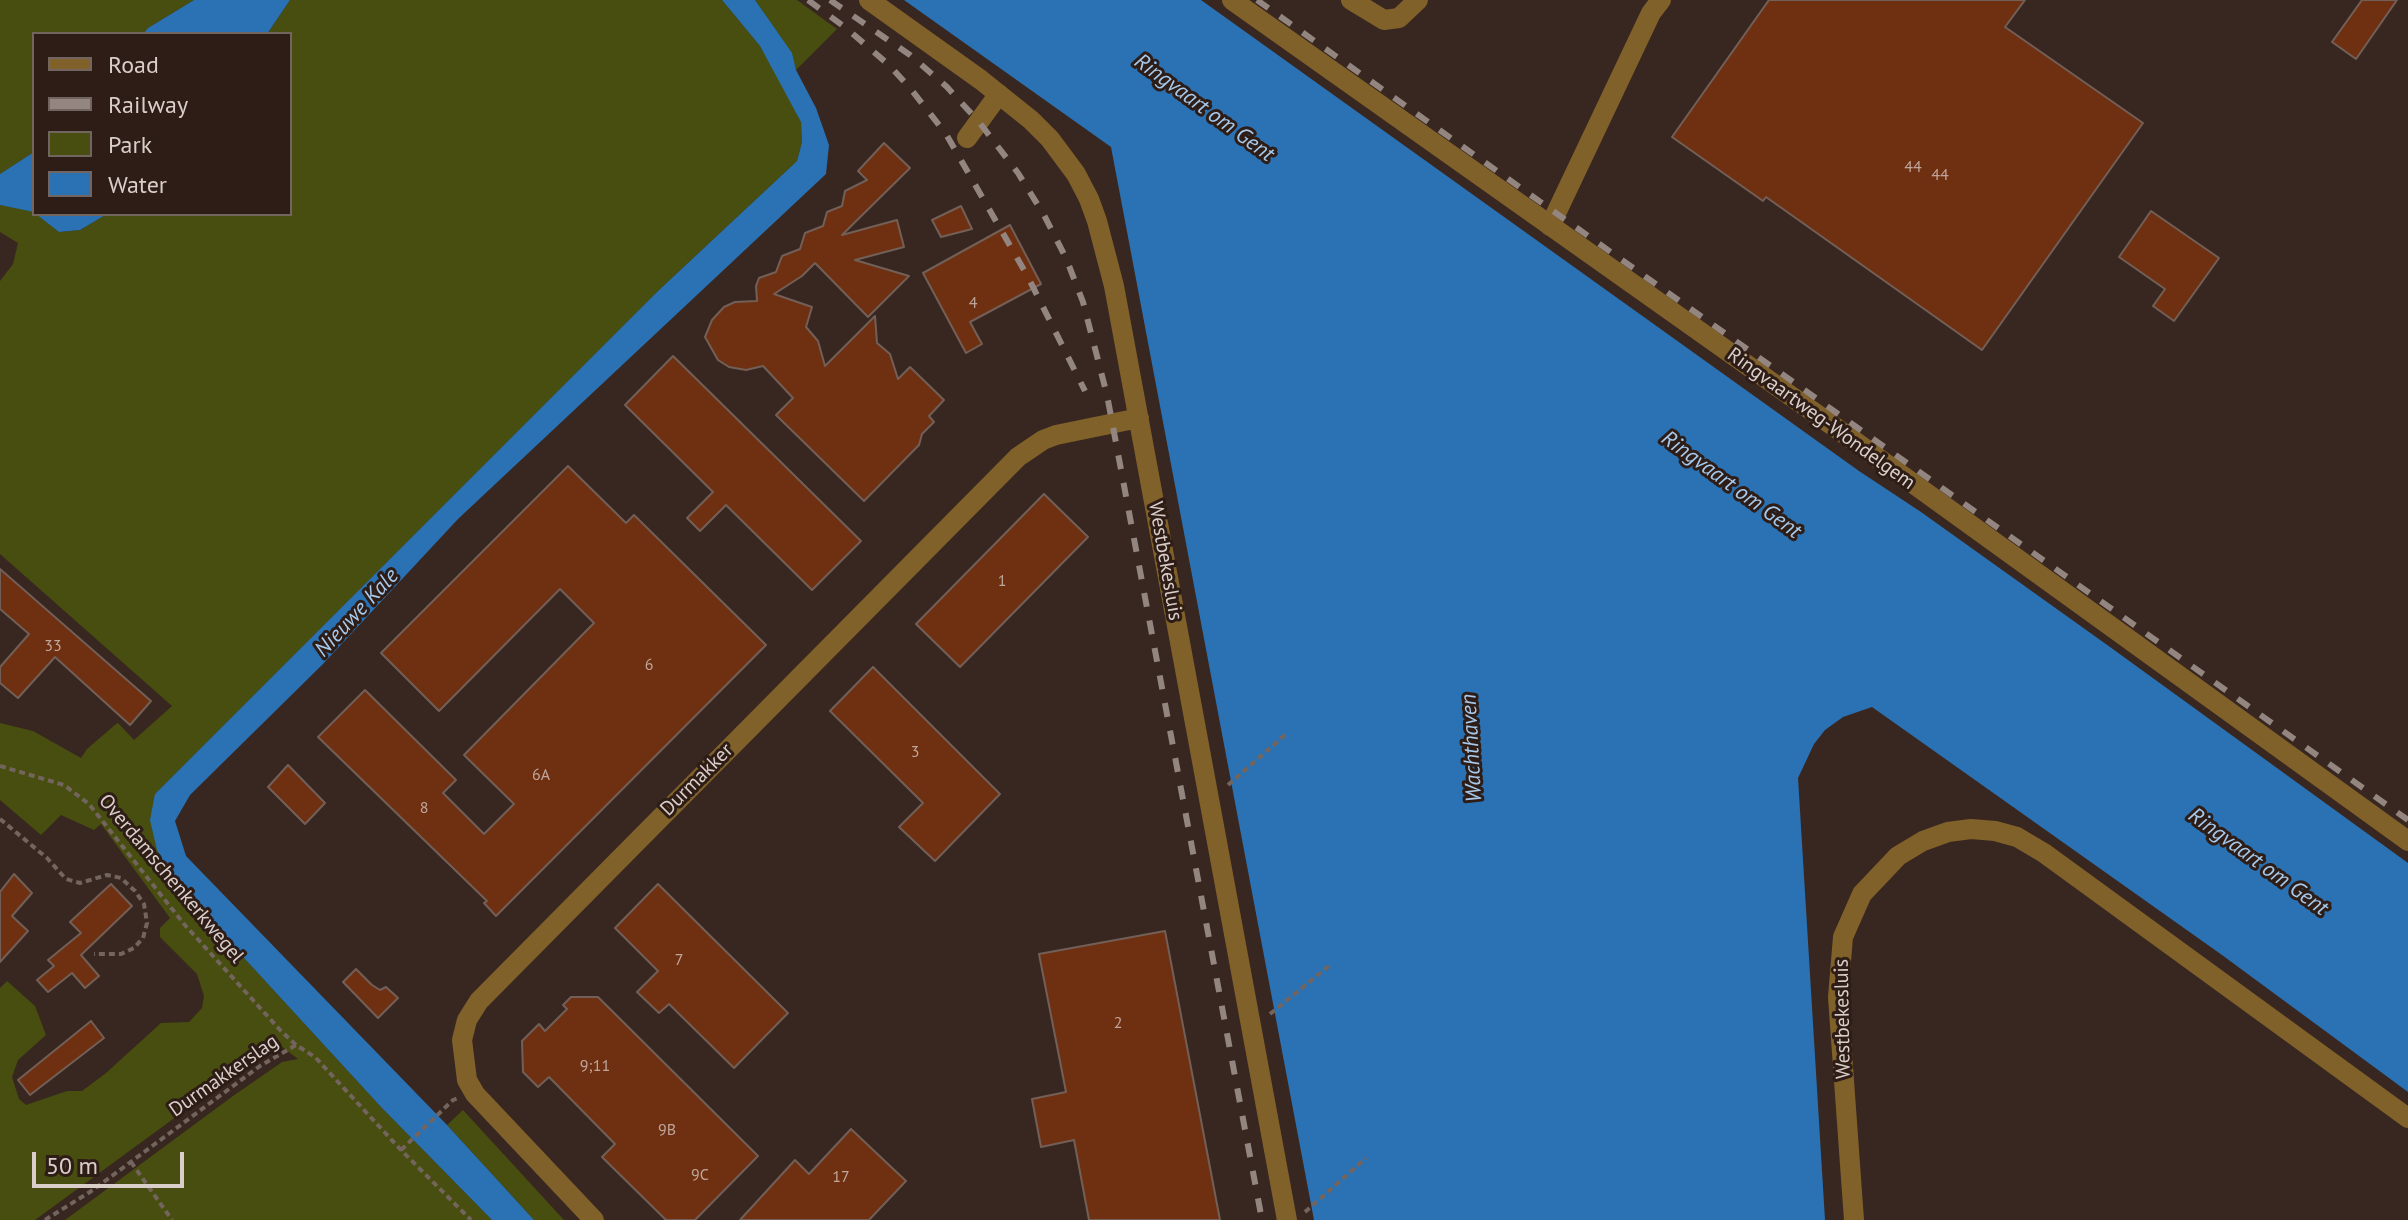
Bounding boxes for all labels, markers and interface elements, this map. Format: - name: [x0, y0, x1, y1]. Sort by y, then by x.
- legend: [32, 32, 292, 216]
- water label: Ringvaart om Gent: [1129, 48, 1279, 168]
- text: Road: [108, 49, 159, 80]
- text: Railway: [108, 89, 188, 120]
- text: Park: [108, 129, 152, 160]
- house number: 44: [1904, 157, 1922, 177]
- house number: 44: [1931, 165, 1949, 185]
- text: Water: [108, 169, 167, 200]
- house number: 4: [969, 293, 977, 313]
- street label: Ringvaartweg-Wondelgem: [1722, 343, 1920, 495]
- water label: Ringvaart om Gent: [1656, 425, 1806, 545]
- street label: Westbekesluis: [1143, 500, 1187, 622]
- water label: Nieuwe Kale: [309, 563, 405, 663]
- house number: 1: [998, 571, 1006, 591]
- house number: 33: [44, 636, 62, 656]
- house number: 6: [645, 655, 653, 675]
- water label: Wachthaven: [1456, 693, 1488, 803]
- street label: Durmakker: [656, 739, 738, 821]
- house number: 3: [911, 742, 919, 762]
- house number: 6A: [532, 765, 550, 785]
- street label: Overdamschenkerkwegel: [93, 790, 249, 968]
- house number: 8: [420, 798, 428, 818]
- water label: Ringvaart om Gent: [2183, 802, 2333, 922]
- house number: 7: [675, 950, 683, 970]
- street label: Westbekesluis: [1830, 959, 1856, 1079]
- house number: 2: [1114, 1013, 1122, 1033]
- street label: Durmakkerslag: [165, 1030, 283, 1122]
- house number: 9;11: [580, 1056, 610, 1076]
- house number: 9B: [658, 1120, 676, 1140]
- scale bar: [36, 1136, 188, 1186]
- text: 50 m: [46, 1150, 98, 1181]
- house number: 9C: [691, 1165, 709, 1185]
- house number: 17: [832, 1167, 850, 1187]

